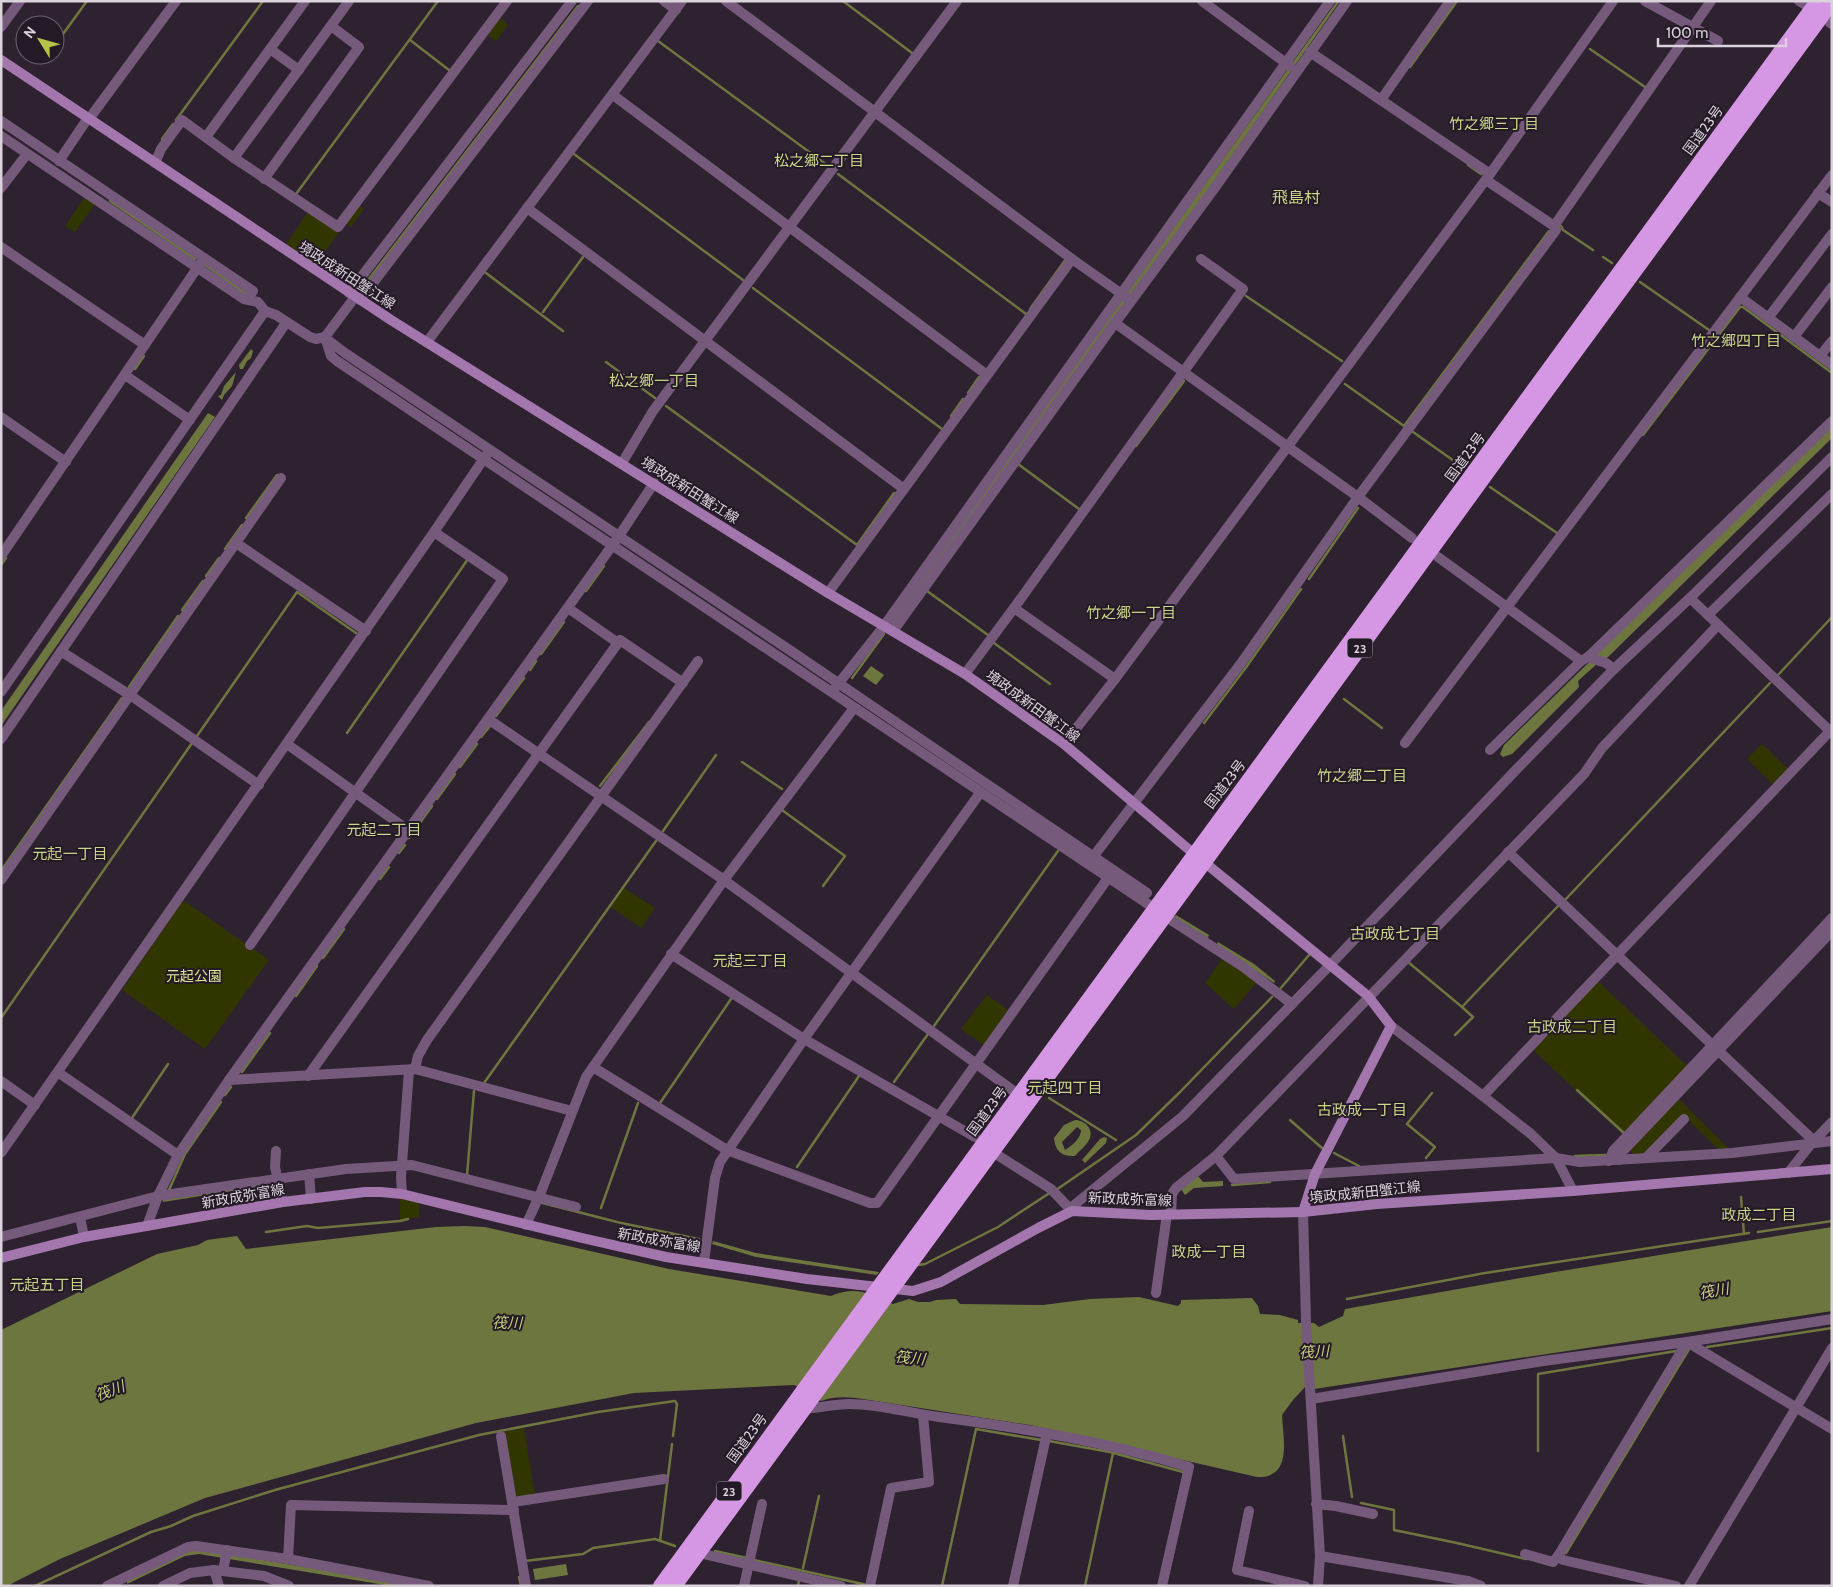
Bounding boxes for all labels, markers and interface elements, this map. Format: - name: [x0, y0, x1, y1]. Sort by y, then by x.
- north arrow: [15, 15, 65, 65]
- scale bar: [1658, 15, 1786, 47]
- text: N: [19, 23, 40, 42]
- text: 100 m: [1666, 24, 1708, 42]
- street label: 国道23号: [1679, 102, 1727, 158]
- district label: 竹之郷三丁目: [1449, 115, 1539, 133]
- district label: 松之郷二丁目: [774, 152, 864, 170]
- district label: 飛島村: [1272, 188, 1320, 207]
- street label: 境政成新田蟹江線: [295, 237, 399, 313]
- district label: 竹之郷四丁目: [1691, 332, 1781, 350]
- district label: 松之郷一丁目: [609, 372, 699, 390]
- street label: 国道23号: [1441, 429, 1489, 485]
- street label: 境政成新田蟹江線: [638, 453, 742, 527]
- district label: 竹之郷一丁目: [1086, 604, 1176, 622]
- road number: 23: [1348, 638, 1372, 658]
- street label: 境政成新田蟹江線: [982, 666, 1084, 746]
- street label: 国道23号: [1201, 756, 1249, 812]
- district label: 竹之郷二丁目: [1317, 767, 1407, 785]
- district label: 元起二丁目: [346, 821, 422, 839]
- district label: 元起一丁目: [32, 845, 108, 863]
- district label: 古政成七丁目: [1350, 925, 1440, 943]
- district label: 元起三丁目: [712, 952, 788, 970]
- park label: 元起公園: [166, 967, 222, 985]
- district label: 古政成二丁目: [1527, 1018, 1617, 1036]
- district label: 元起四丁目: [1027, 1079, 1103, 1097]
- street label: 国道23号: [963, 1083, 1011, 1139]
- district label: 古政成一丁目: [1317, 1101, 1407, 1119]
- street label: 境政成新田蟹江線: [1308, 1177, 1422, 1207]
- street label: 新政成弥富線: [200, 1180, 286, 1212]
- street label: 新政成弥富線: [1088, 1189, 1172, 1209]
- district label: 政成二丁目: [1721, 1206, 1797, 1224]
- street label: 新政成弥富線: [616, 1224, 702, 1256]
- district label: 政成一丁目: [1171, 1243, 1247, 1261]
- district label: 元起五丁目: [9, 1276, 85, 1294]
- water label: 筏川: [1698, 1279, 1732, 1302]
- water label: 筏川: [492, 1314, 524, 1332]
- water label: 筏川: [1299, 1342, 1331, 1362]
- water label: 筏川: [894, 1347, 928, 1369]
- water label: 筏川: [93, 1377, 129, 1405]
- street label: 国道23号: [723, 1410, 771, 1466]
- road number: 23: [716, 1482, 742, 1500]

